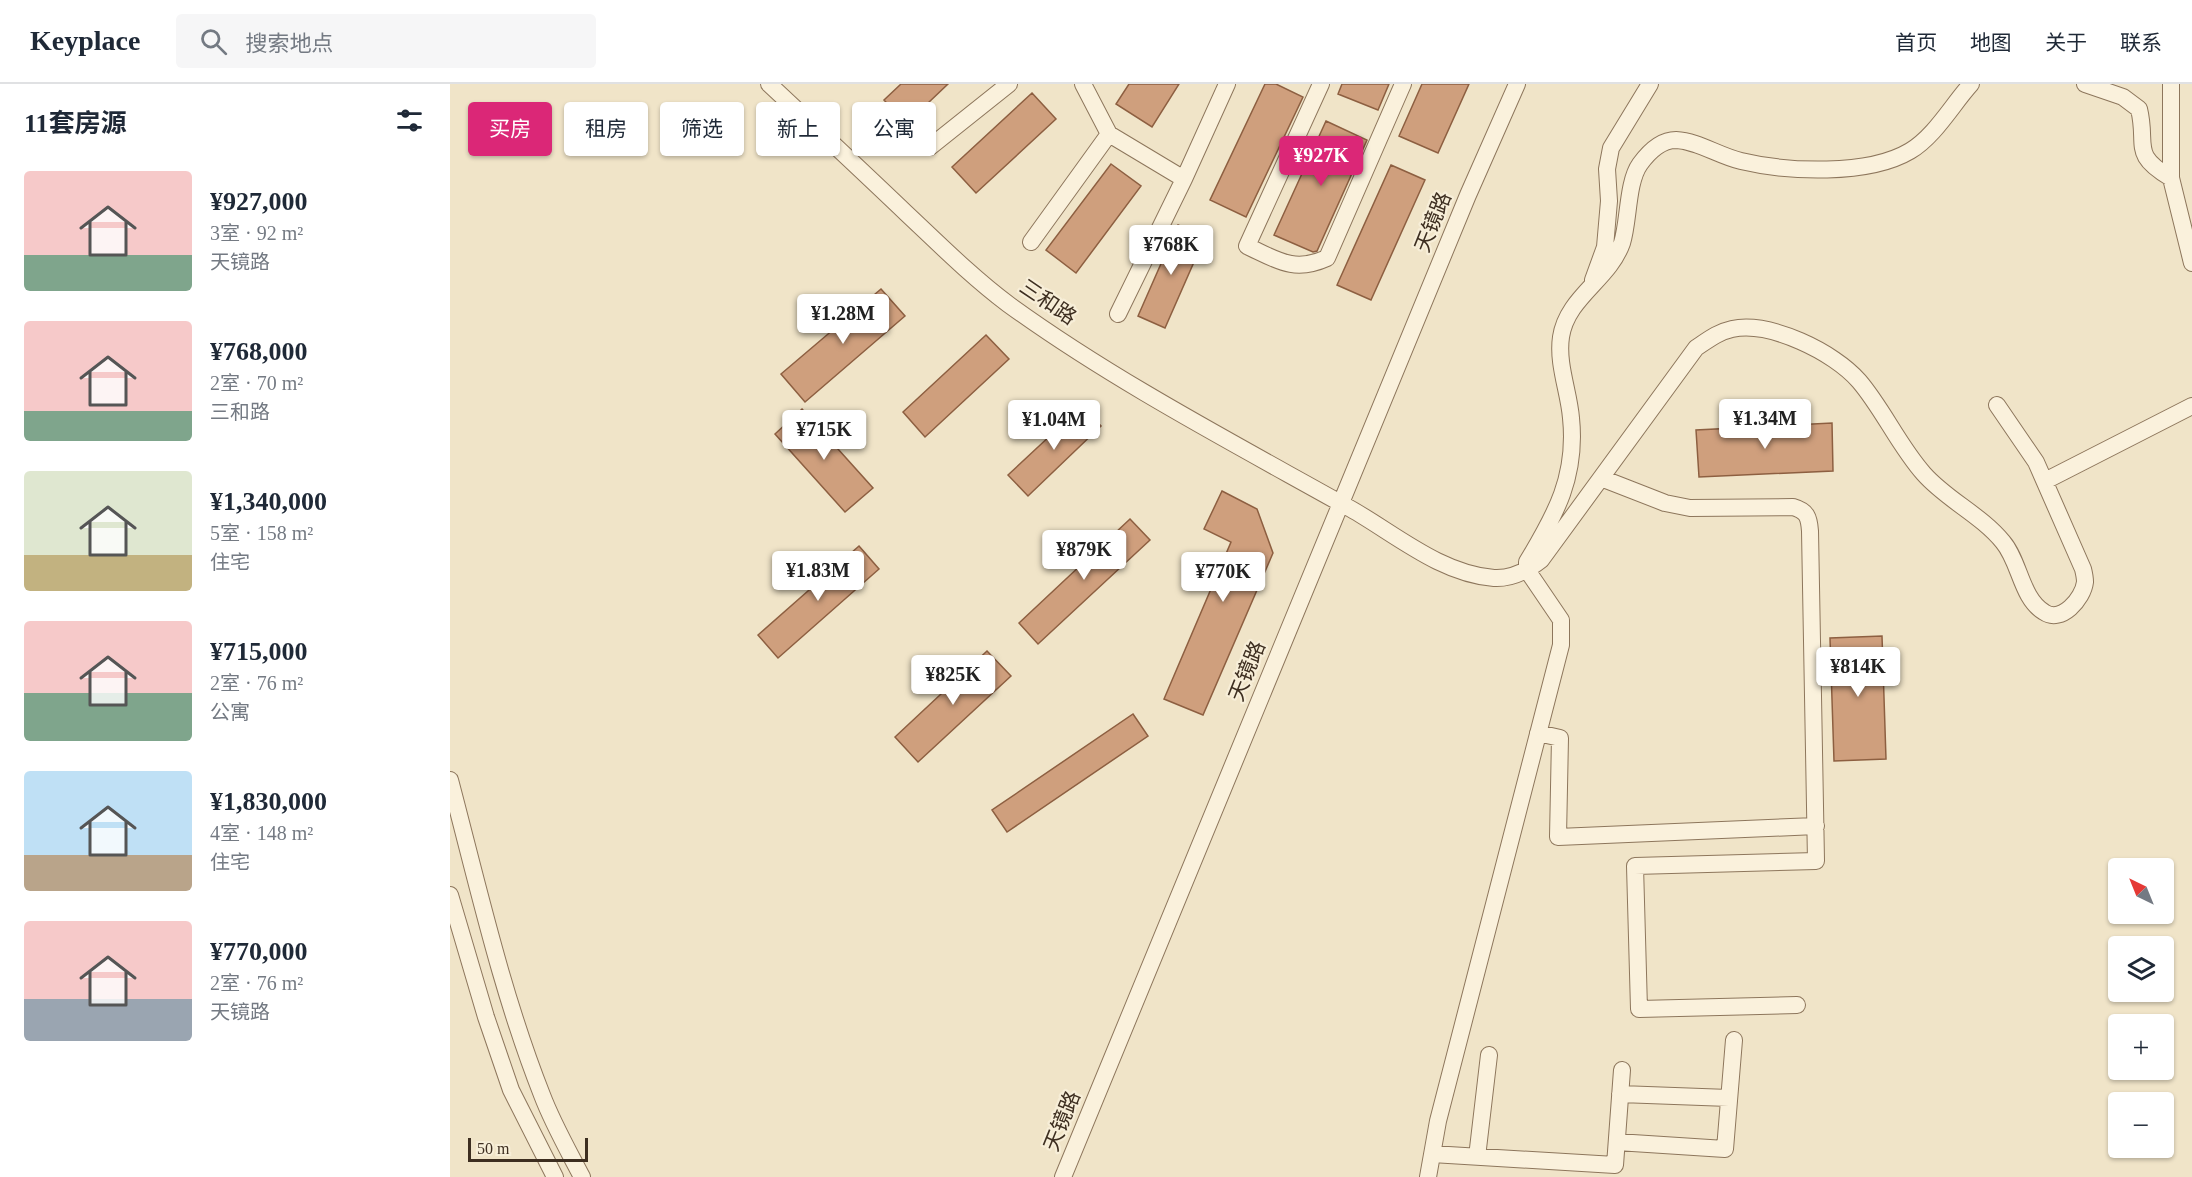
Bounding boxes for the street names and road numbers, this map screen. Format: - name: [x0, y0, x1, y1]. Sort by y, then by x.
- street label: 天镜路: [1410, 188, 1456, 256]
- street label: 三和路: [1015, 274, 1081, 330]
- street label: 天镜路: [1224, 637, 1270, 705]
- street label: 天镜路: [1039, 1087, 1085, 1155]

